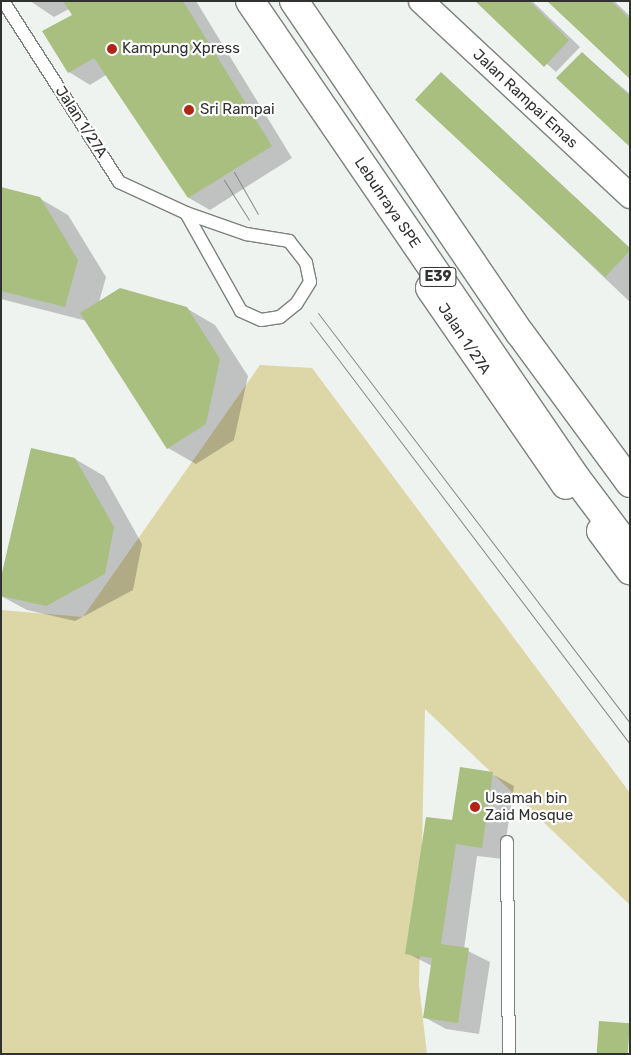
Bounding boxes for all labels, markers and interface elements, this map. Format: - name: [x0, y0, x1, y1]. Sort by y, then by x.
- place label: Kampung Xpress: [122, 40, 240, 58]
- marker: Kampung Xpress: [106, 43, 118, 55]
- street label: Jalan Rampai Emas: [469, 46, 581, 152]
- street label: Jalan 1/27A: [51, 83, 111, 161]
- place label: Sri Rampai: [200, 101, 275, 119]
- marker: Sri Rampai: [182, 103, 196, 117]
- street label: Lebuhraya SPE: [350, 154, 424, 252]
- road number: E39: [419, 266, 457, 288]
- street label: Jalan 1/27A: [434, 300, 494, 378]
- place label: Usamah bin Zaid Mosque: [485, 789, 573, 824]
- marker: Usamah bin Zaid Mosque: [469, 801, 481, 813]

